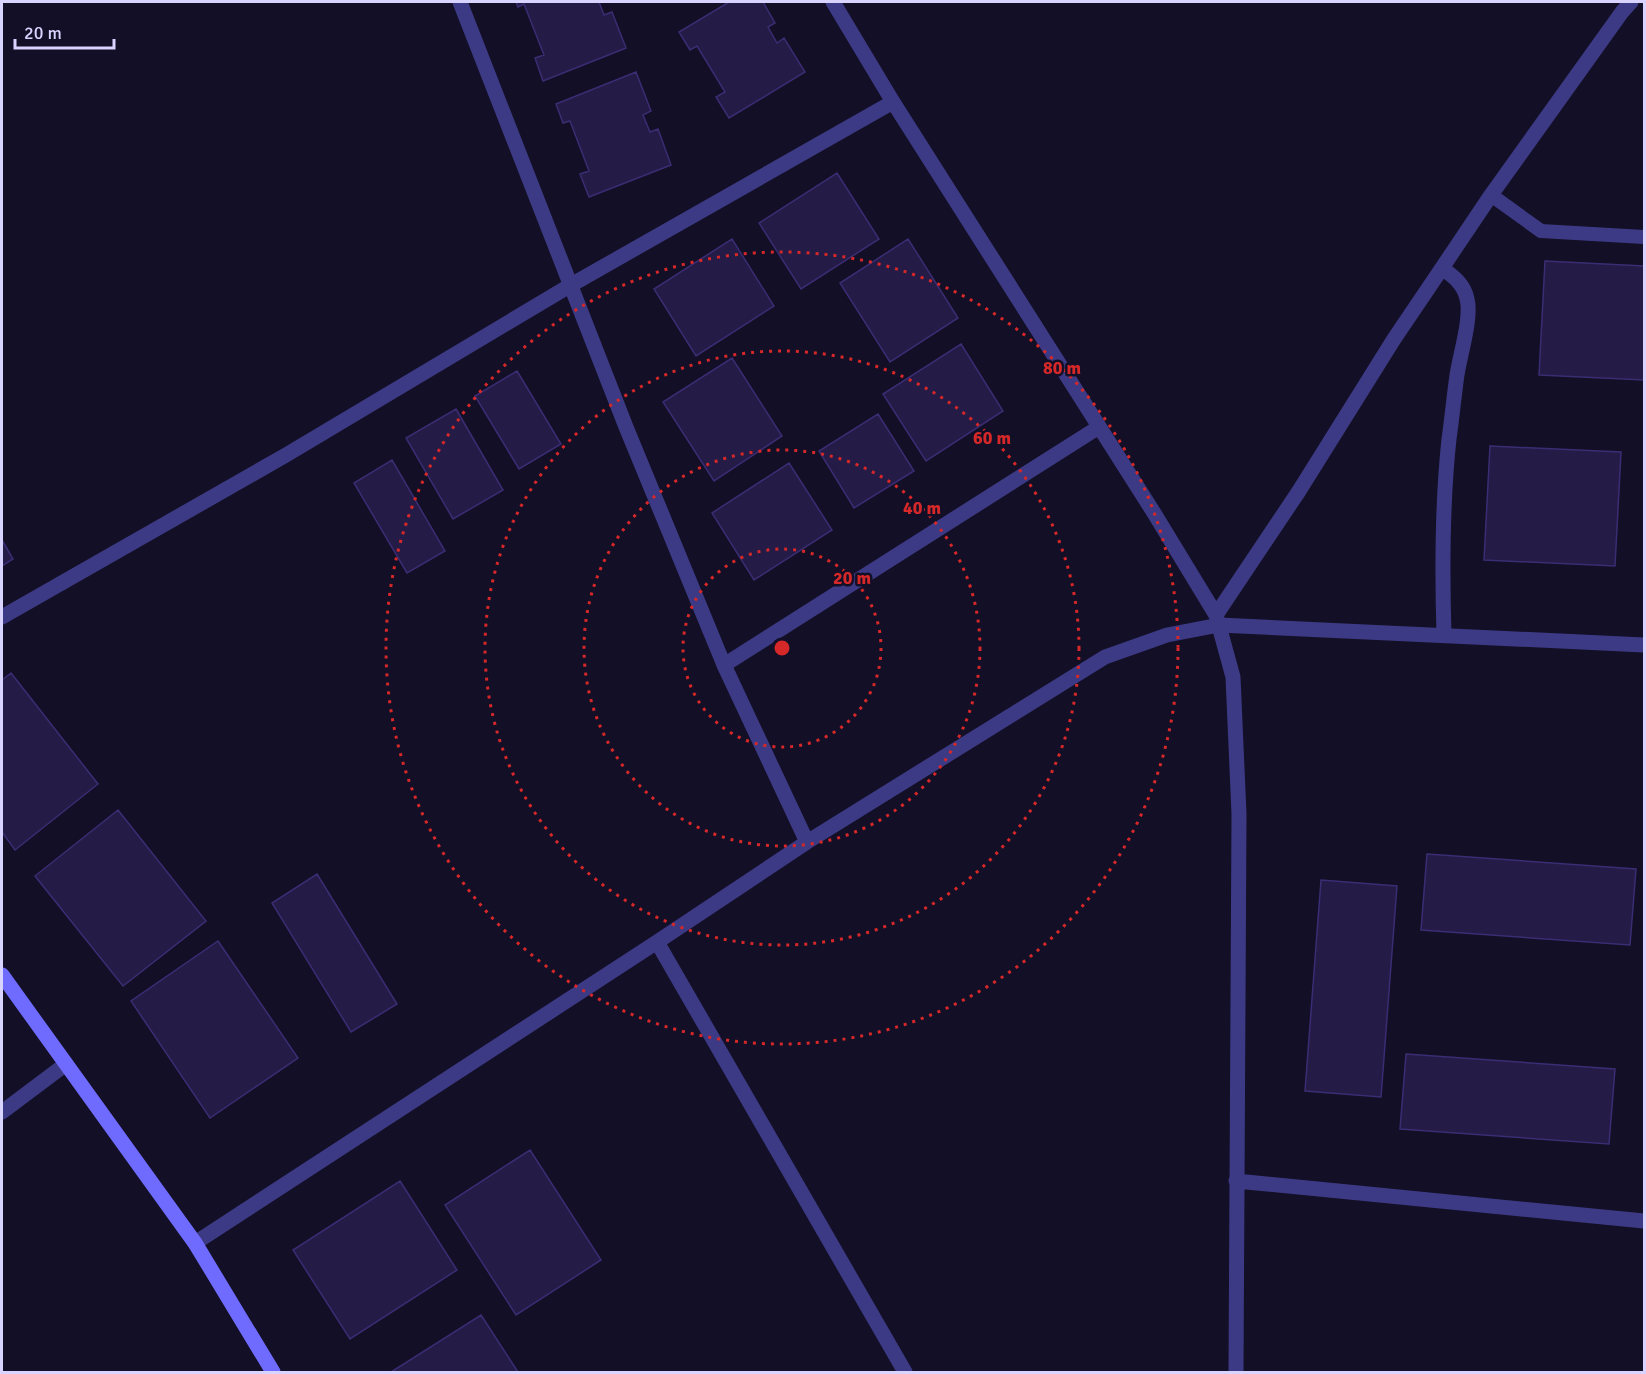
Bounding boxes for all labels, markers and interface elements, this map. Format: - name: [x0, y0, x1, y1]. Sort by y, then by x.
- scale bar: [15, 12, 114, 50]
- text: 20 m: [24, 22, 62, 44]
- text: 80 m: [1043, 357, 1081, 379]
- text: 60 m: [973, 427, 1011, 449]
- text: 40 m: [903, 497, 941, 519]
- text: 20 m: [833, 567, 871, 589]
- centre of rings: [772, 638, 792, 658]

